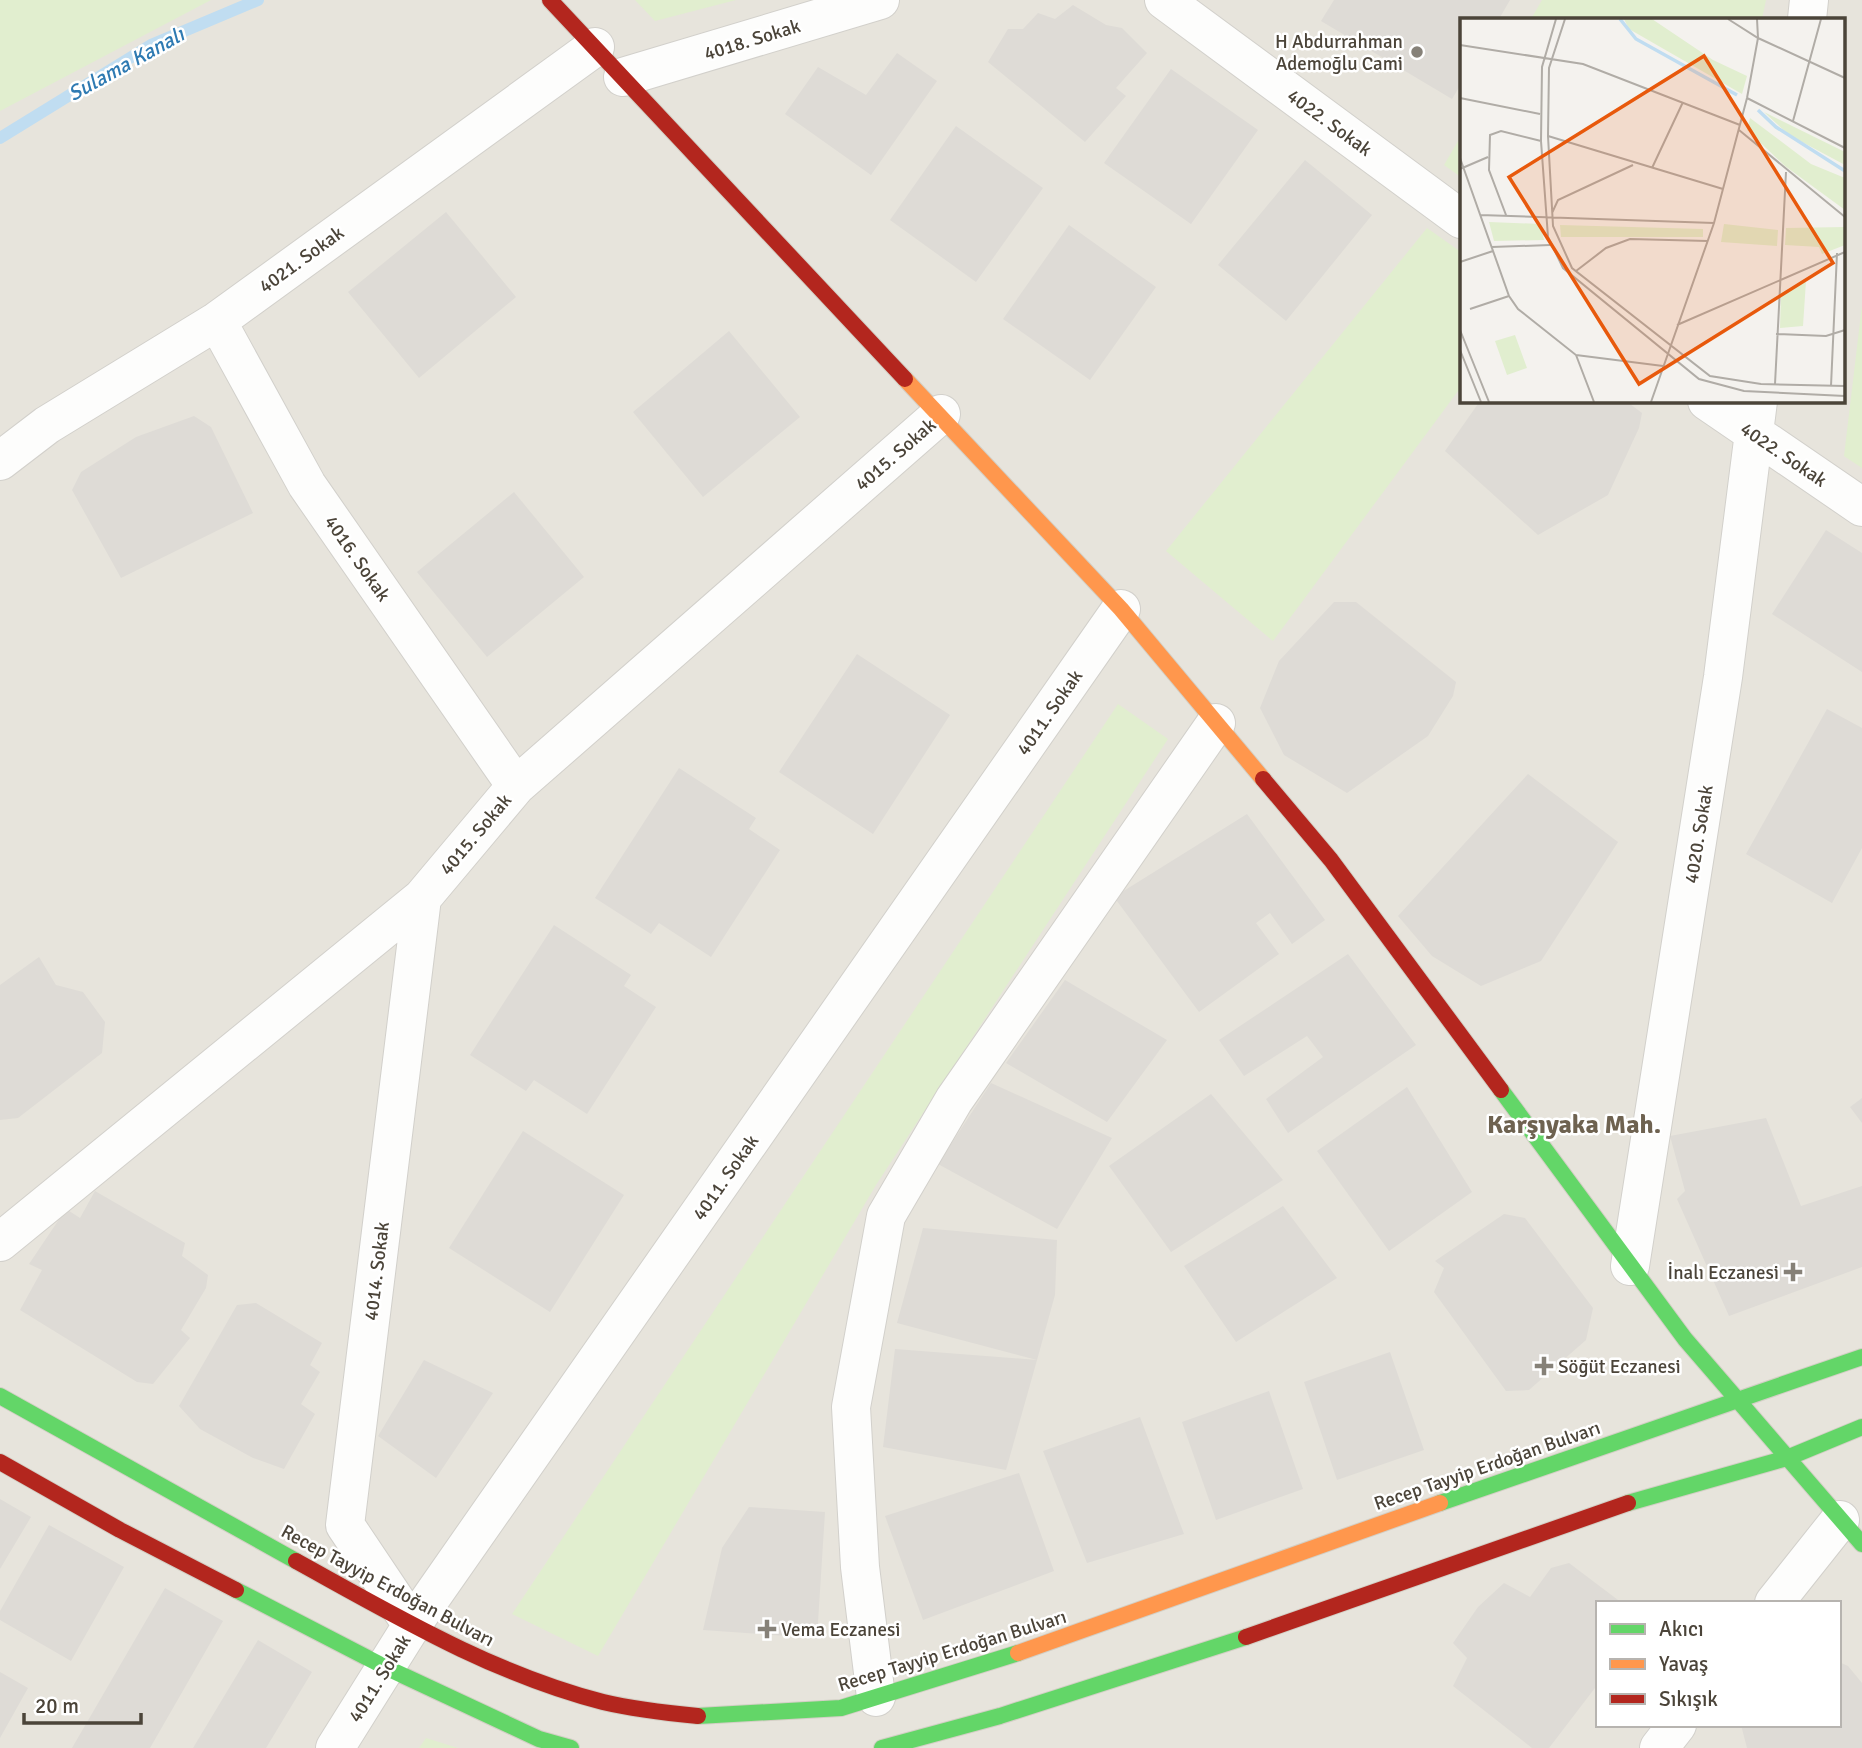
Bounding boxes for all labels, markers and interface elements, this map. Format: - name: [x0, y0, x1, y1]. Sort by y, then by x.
- street label: 4018. Sokak: [701, 14, 804, 66]
- inset map: [1460, 18, 1844, 402]
- water label: Sulama Kanalı: [63, 21, 190, 107]
- place label: H Abdurrahman Ademoğlu Cami: [1275, 30, 1403, 76]
- marker: H Abdurrahman Ademoğlu Cami: [1409, 44, 1425, 60]
- street label: 4022. Sokak: [1282, 84, 1377, 162]
- street label: 4021. Sokak: [254, 221, 349, 299]
- street label: 4015. Sokak: [850, 413, 941, 496]
- street label: 4022. Sokak: [1736, 417, 1832, 493]
- street label: 4016. Sokak: [319, 511, 396, 607]
- street label: 4011. Sokak: [1011, 665, 1088, 760]
- street label: 4020. Sokak: [1679, 783, 1719, 885]
- street label: 4015. Sokak: [435, 789, 517, 880]
- district label: Karşıyaka Mah.: [1487, 1109, 1661, 1141]
- street label: 4011. Sokak: [687, 1130, 764, 1225]
- street label: 4014. Sokak: [359, 1220, 395, 1322]
- place label: İnalı Eczanesi: [1668, 1261, 1779, 1285]
- marker: İnalı Eczanesi: [1785, 1264, 1801, 1280]
- place label: Söğüt Eczanesi: [1558, 1355, 1681, 1379]
- marker: Söğüt Eczanesi: [1536, 1358, 1552, 1374]
- street label: Recep Tayyip Erdoğan Bulvarı: [1371, 1416, 1604, 1516]
- street label: Recep Tayyip Erdoğan Bulvarı: [277, 1519, 498, 1652]
- legend: [1596, 1601, 1841, 1727]
- street label: Recep Tayyip Erdoğan Bulvarı: [835, 1605, 1070, 1697]
- text: Akıcı: [1659, 1616, 1704, 1642]
- place label: Vema Eczanesi: [781, 1618, 900, 1642]
- marker: Vema Eczanesi: [759, 1621, 775, 1637]
- street label: 4011. Sokak: [343, 1630, 417, 1727]
- text: Yavaş: [1659, 1651, 1708, 1677]
- scale bar: [24, 1682, 142, 1726]
- text: Sıkışık: [1659, 1686, 1718, 1712]
- text: 20 m: [35, 1693, 79, 1719]

